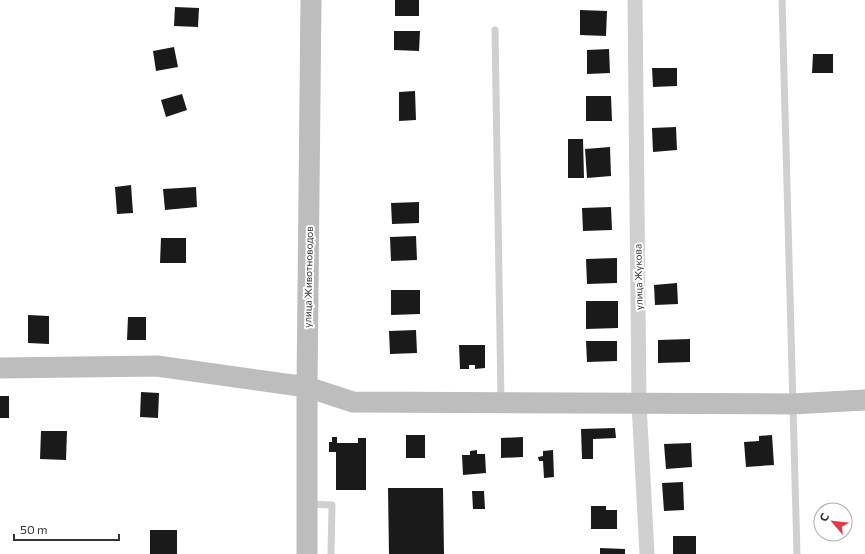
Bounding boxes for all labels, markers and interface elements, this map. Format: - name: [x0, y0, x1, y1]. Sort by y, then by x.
- street label: улица Животноводов: [301, 226, 315, 328]
- street label: улица Жукова: [631, 244, 645, 310]
- north arrow: [813, 502, 853, 542]
- text: С: [816, 510, 831, 523]
- scale bar: [14, 516, 119, 542]
- text: 50 m: [20, 522, 48, 536]

